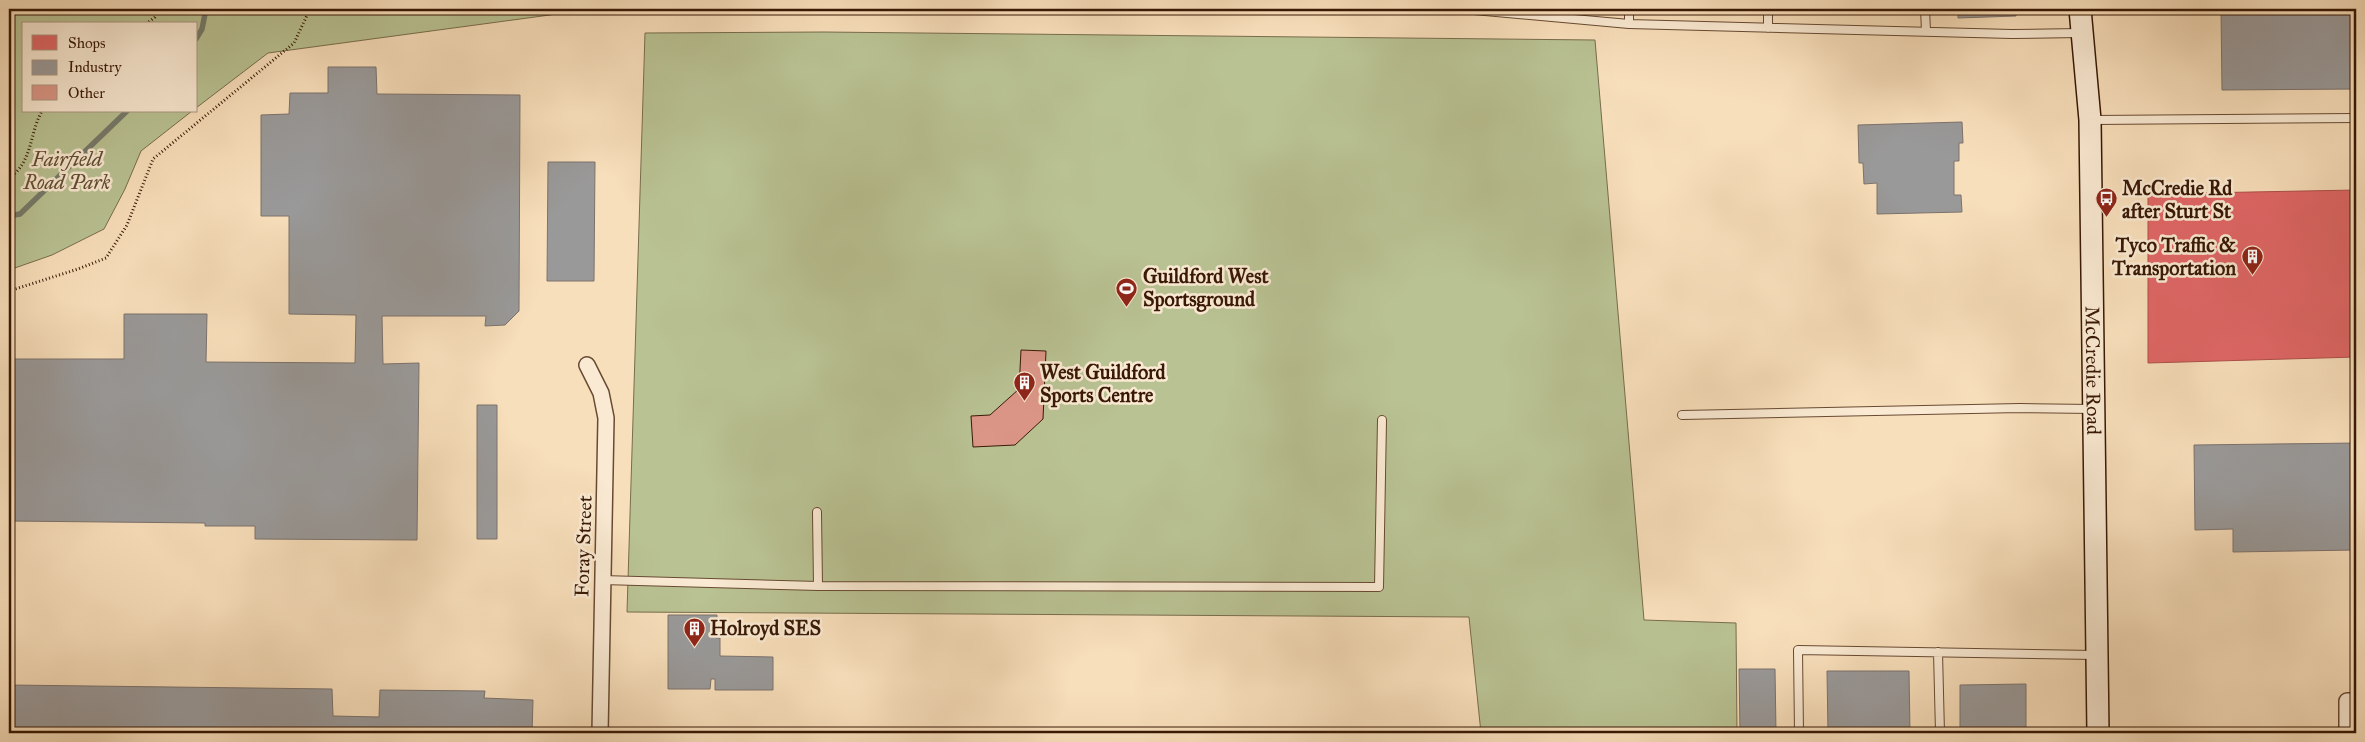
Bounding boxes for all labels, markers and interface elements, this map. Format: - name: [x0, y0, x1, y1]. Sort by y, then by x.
- legend: [22, 22, 198, 112]
- text: Shops: [68, 34, 106, 52]
- text: Industry: [68, 58, 122, 76]
- text: Other: [68, 84, 105, 102]
- park label: Fairfield Road Park: [22, 147, 111, 194]
- place label: McCredie Rd after Sturt St: [2122, 176, 2233, 223]
- bus stop icon: McCredie Rd after Sturt St: [2094, 187, 2118, 218]
- place label: Tyco Traffic & Transportation: [2111, 233, 2236, 281]
- building icon: Tyco Traffic & Transportation: [2240, 244, 2264, 275]
- place label: Guildford West Sportsground: [1143, 264, 1269, 312]
- sports icon: Guildford West Sportsground: [1115, 276, 1139, 307]
- street label: McCredie Road: [2080, 306, 2106, 435]
- place label: West Guildford Sports Centre: [1040, 360, 1167, 408]
- building icon: West Guildford Sports Centre: [1012, 371, 1036, 402]
- street label: Foray Street: [569, 495, 597, 597]
- building icon: Holroyd SES: [682, 616, 706, 647]
- place label: Holroyd SES: [710, 616, 821, 641]

